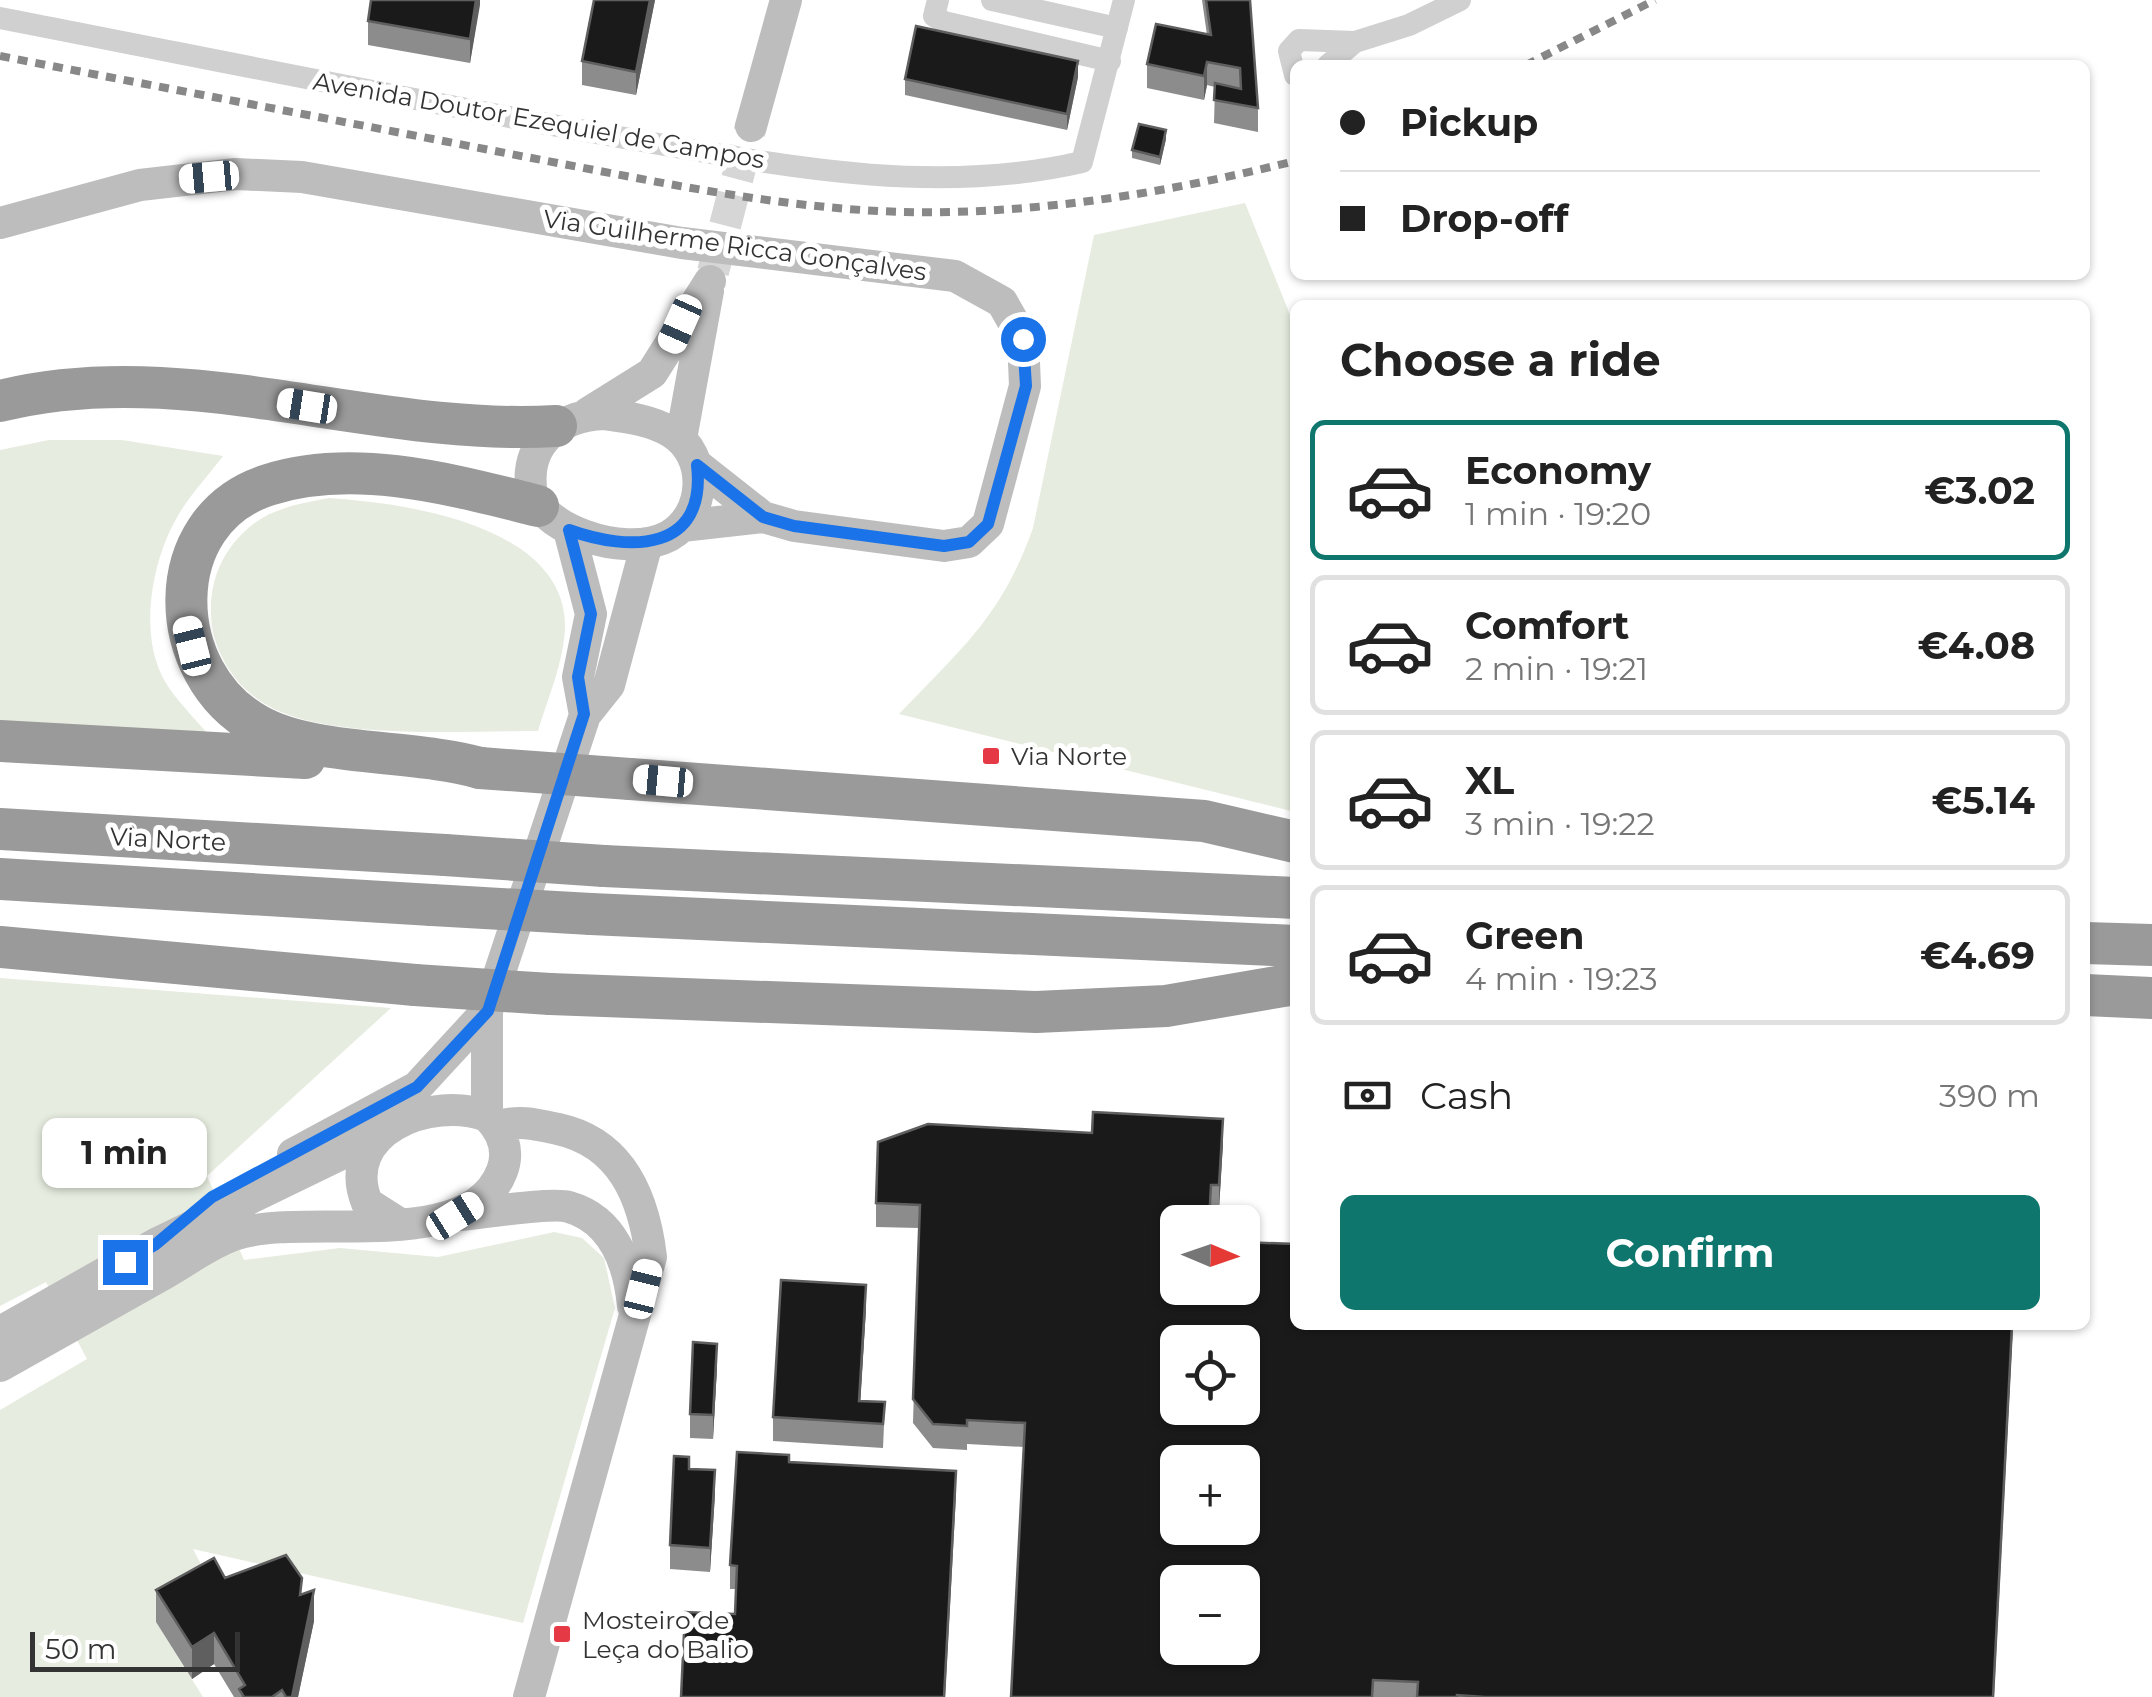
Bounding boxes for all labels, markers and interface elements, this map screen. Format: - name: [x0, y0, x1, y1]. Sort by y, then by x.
- street label: Avenida Doutor Ezequiel de Campos: [311, 65, 767, 175]
- text: Pickup: [1400, 99, 1538, 146]
- car: [178, 159, 240, 195]
- text: Drop-off: [1400, 195, 1569, 242]
- street label: Via Guilherme Ricca Gonçalves: [542, 203, 928, 287]
- car: [654, 290, 706, 358]
- route start: [1001, 317, 1046, 362]
- text: Choose a ride: [1340, 332, 1661, 387]
- car: [275, 386, 339, 426]
- icon: car: [1345, 445, 1435, 535]
- text: Economy: [1465, 447, 1651, 494]
- text: €3.02: [1924, 467, 2035, 514]
- text: 1 min · 19:20: [1465, 494, 1651, 533]
- icon: car: [1345, 600, 1435, 690]
- text: Comfort: [1465, 602, 1629, 649]
- car: [170, 613, 214, 679]
- text: €4.08: [1917, 622, 2035, 669]
- text: 2 min · 19:21: [1465, 649, 1648, 688]
- place label: Via Norte: [1011, 741, 1127, 771]
- marker: Via Norte: [980, 745, 1002, 767]
- icon: car: [1345, 755, 1435, 845]
- text: XL: [1465, 757, 1514, 804]
- car: [632, 763, 694, 799]
- text: €5.14: [1932, 777, 2035, 824]
- text: 3 min · 19:22: [1465, 804, 1655, 843]
- street label: Via Norte: [109, 821, 227, 857]
- icon: car: [1345, 910, 1435, 1000]
- text: Green: [1465, 912, 1585, 959]
- text: €4.69: [1920, 932, 2035, 979]
- text: 4 min · 19:23: [1465, 959, 1658, 998]
- icon: cash: [1340, 1068, 1395, 1123]
- text: Cash: [1420, 1072, 1513, 1119]
- text: 390 m: [1939, 1076, 2040, 1115]
- callout: 1 min: [42, 1117, 208, 1187]
- text: 1 min: [81, 1133, 168, 1172]
- car: [422, 1187, 488, 1245]
- button: Confirm: [1340, 1195, 2040, 1310]
- north arrow: [1160, 1205, 1260, 1305]
- map controls: [1160, 1205, 1260, 1665]
- route end: [103, 1240, 148, 1285]
- car: [621, 1256, 665, 1322]
- button: locate: [1160, 1325, 1260, 1425]
- button: +: [1160, 1445, 1260, 1545]
- button: −: [1160, 1565, 1260, 1665]
- place label: Mosteiro de Leça do Balio: [582, 1605, 749, 1664]
- marker: Mosteiro de Leça do Balio: [551, 1623, 573, 1645]
- scale bar: [30, 1627, 240, 1672]
- text: 50 m: [45, 1632, 116, 1666]

